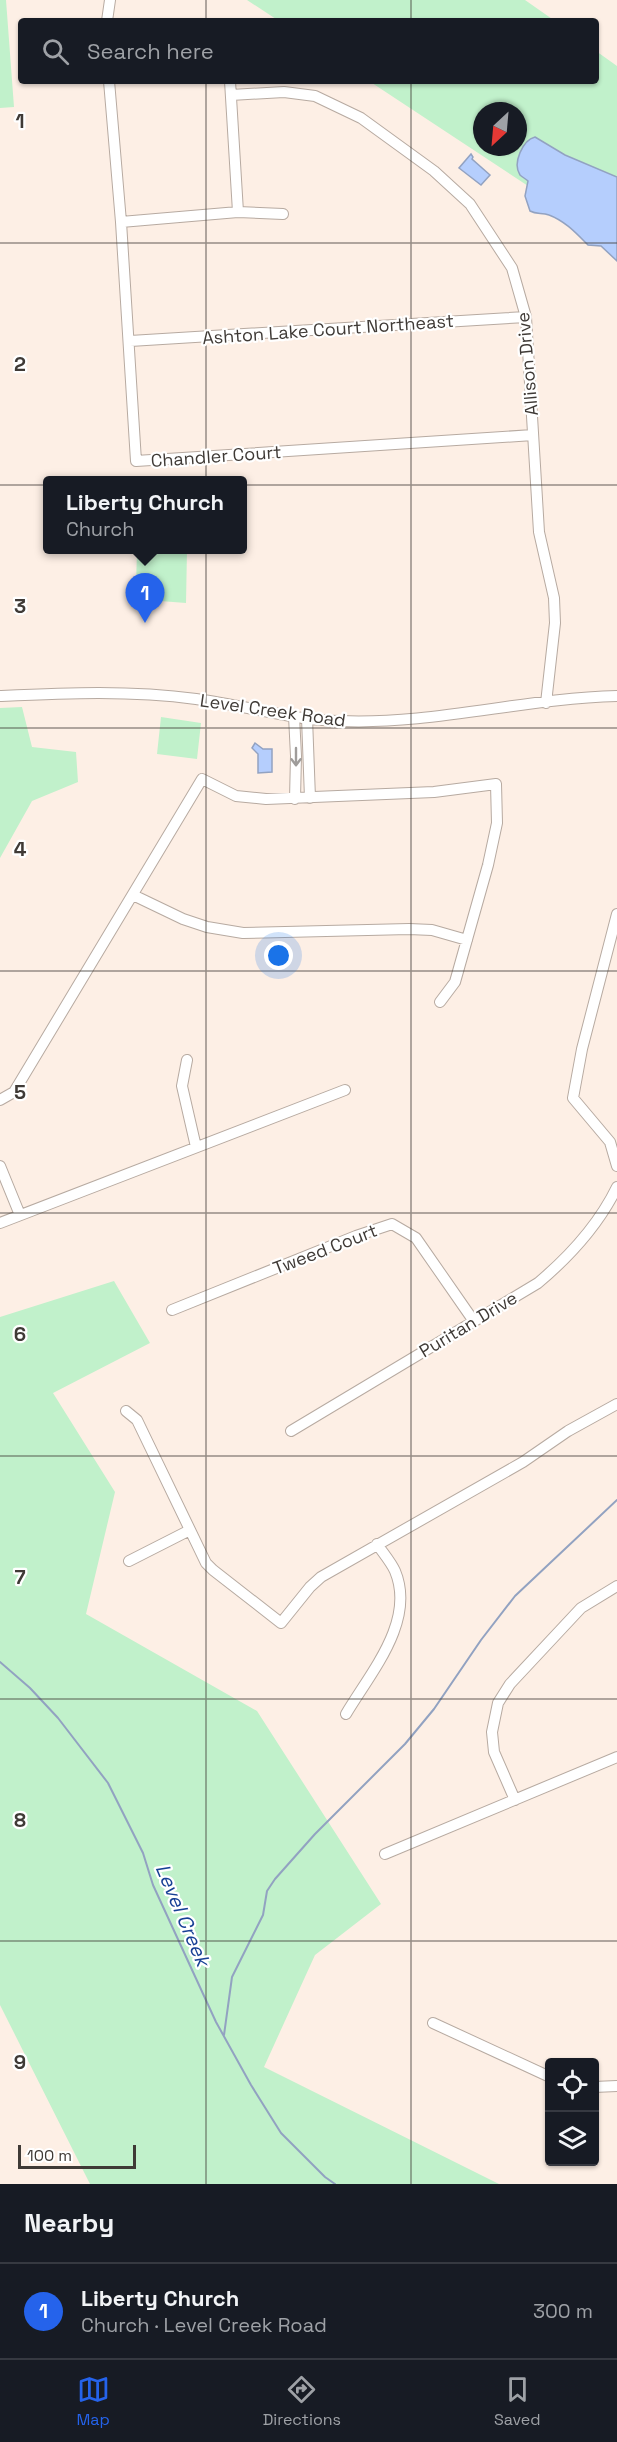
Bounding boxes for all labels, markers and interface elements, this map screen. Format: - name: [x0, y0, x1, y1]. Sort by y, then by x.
- search box: [18, 18, 599, 84]
- icon: search: [39, 35, 72, 68]
- text: Search here: [87, 37, 214, 65]
- north arrow: [473, 102, 527, 156]
- text: 1: [15, 108, 25, 134]
- street label: Ashton Lake Court Northeast: [201, 309, 455, 349]
- street label: Allison Drive: [511, 311, 543, 417]
- text: 2: [14, 351, 26, 377]
- street label: Chandler Court: [150, 440, 282, 472]
- popup: [43, 476, 247, 554]
- text: Liberty Church: [66, 488, 224, 516]
- text: Church: [66, 516, 134, 542]
- pin: 1: [126, 574, 164, 623]
- text: 3: [14, 593, 26, 619]
- street label: Level Creek Road: [199, 688, 347, 732]
- one-way arrow: [290, 747, 302, 767]
- text: 4: [14, 836, 27, 862]
- your location: [264, 941, 293, 970]
- text: 5: [14, 1079, 26, 1105]
- street label: Tweed Court: [270, 1219, 380, 1279]
- street label: Puritan Drive: [415, 1286, 521, 1362]
- text: 6: [14, 1321, 26, 1347]
- text: 7: [14, 1564, 26, 1590]
- text: 8: [14, 1807, 26, 1833]
- water label: Level Creek: [150, 1860, 217, 1972]
- text: 9: [14, 2049, 26, 2075]
- map controls: [545, 2058, 599, 2166]
- button: locate: [545, 2058, 599, 2112]
- button: layers: [545, 2112, 599, 2166]
- scale bar: [18, 2142, 136, 2170]
- text: 100 m: [27, 2145, 72, 2166]
- text: Nearby: [24, 2206, 114, 2240]
- text: Liberty Church: [81, 2284, 239, 2312]
- text: 1: [39, 2298, 48, 2324]
- text: 300 m: [533, 2298, 593, 2324]
- text: Church · Level Creek Road: [81, 2312, 327, 2338]
- tab: Map: [76, 2373, 110, 2430]
- tab: Directions: [263, 2373, 341, 2430]
- tab: Saved: [494, 2373, 541, 2430]

